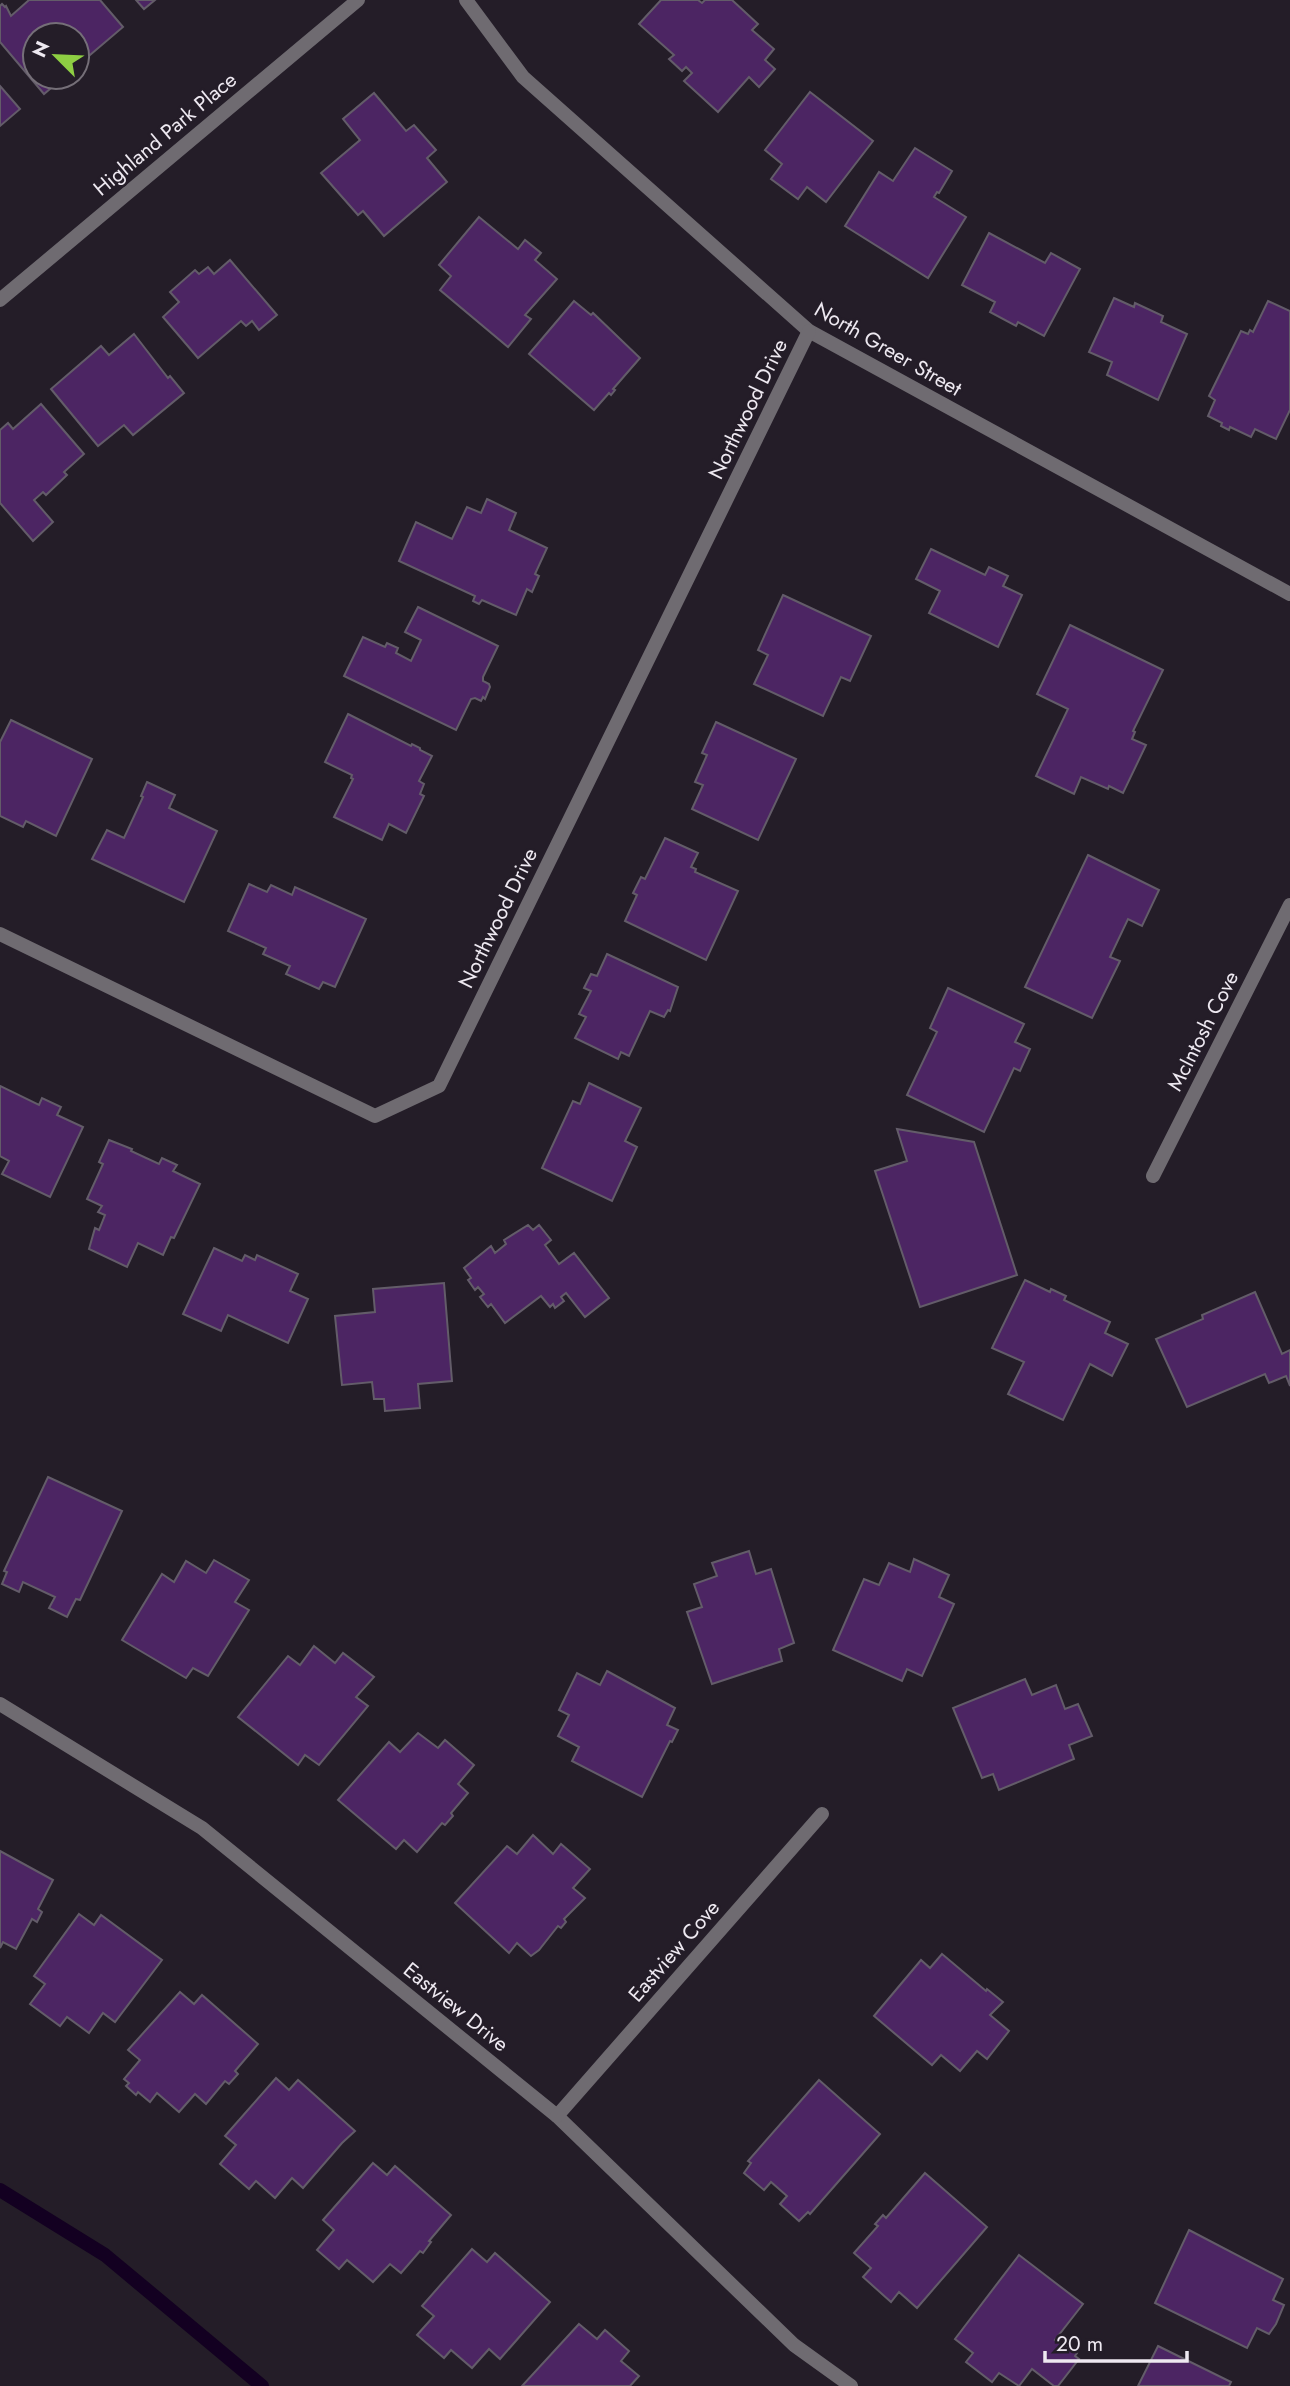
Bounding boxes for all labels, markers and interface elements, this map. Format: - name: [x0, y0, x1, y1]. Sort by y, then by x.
- north arrow: [21, 21, 91, 91]
- text: N: [26, 37, 56, 62]
- street label: Highland Park Place: [87, 65, 243, 203]
- street label: North Greer Street: [809, 295, 967, 403]
- street label: Northwood Drive: [701, 334, 795, 484]
- street label: Northwood Drive: [451, 843, 545, 993]
- street label: McIntosh Cove: [1160, 966, 1246, 1096]
- street label: Eastview Cove: [621, 1893, 727, 2008]
- street label: Eastview Drive: [397, 1955, 515, 2059]
- scale bar: [1045, 2320, 1187, 2364]
- text: 20 m: [1056, 2329, 1103, 2359]

